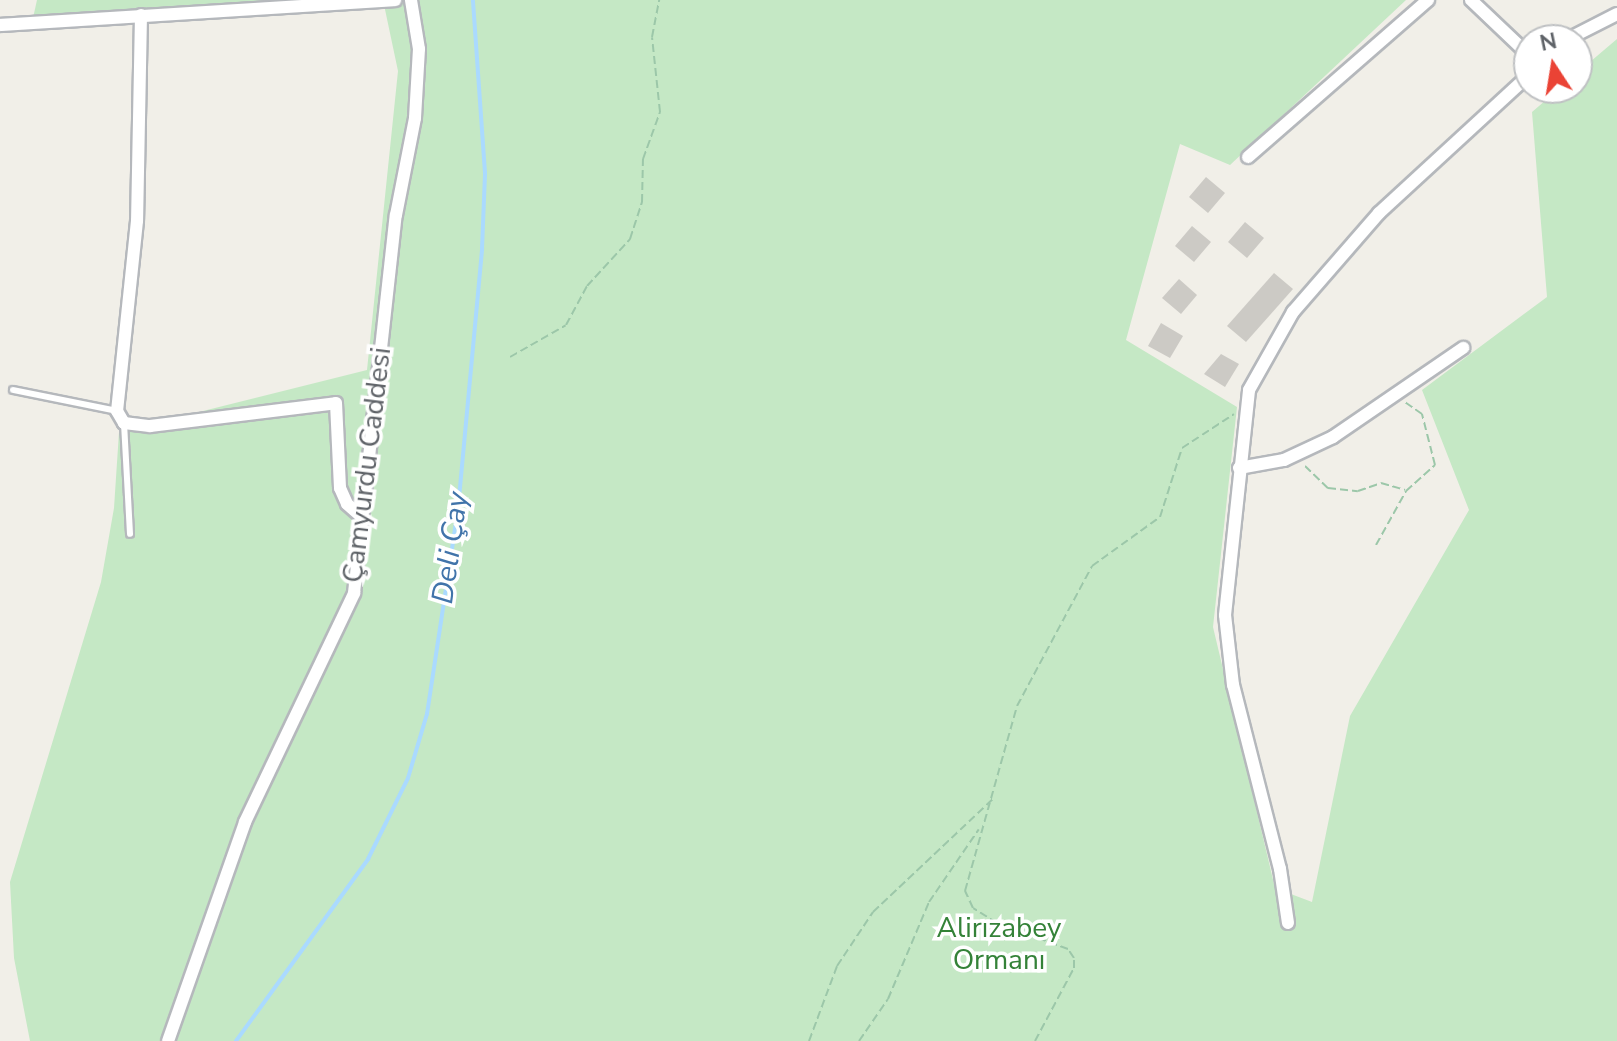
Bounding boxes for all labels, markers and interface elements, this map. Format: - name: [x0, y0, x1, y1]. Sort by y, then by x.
- north arrow: [1513, 24, 1593, 104]
- text: N: [1537, 26, 1560, 59]
- street label: Çamyurdu Caddesi: [336, 345, 398, 585]
- water label: Deli Çay: [425, 490, 477, 606]
- park label: Alirızabey Ormanı: [937, 911, 1061, 977]

